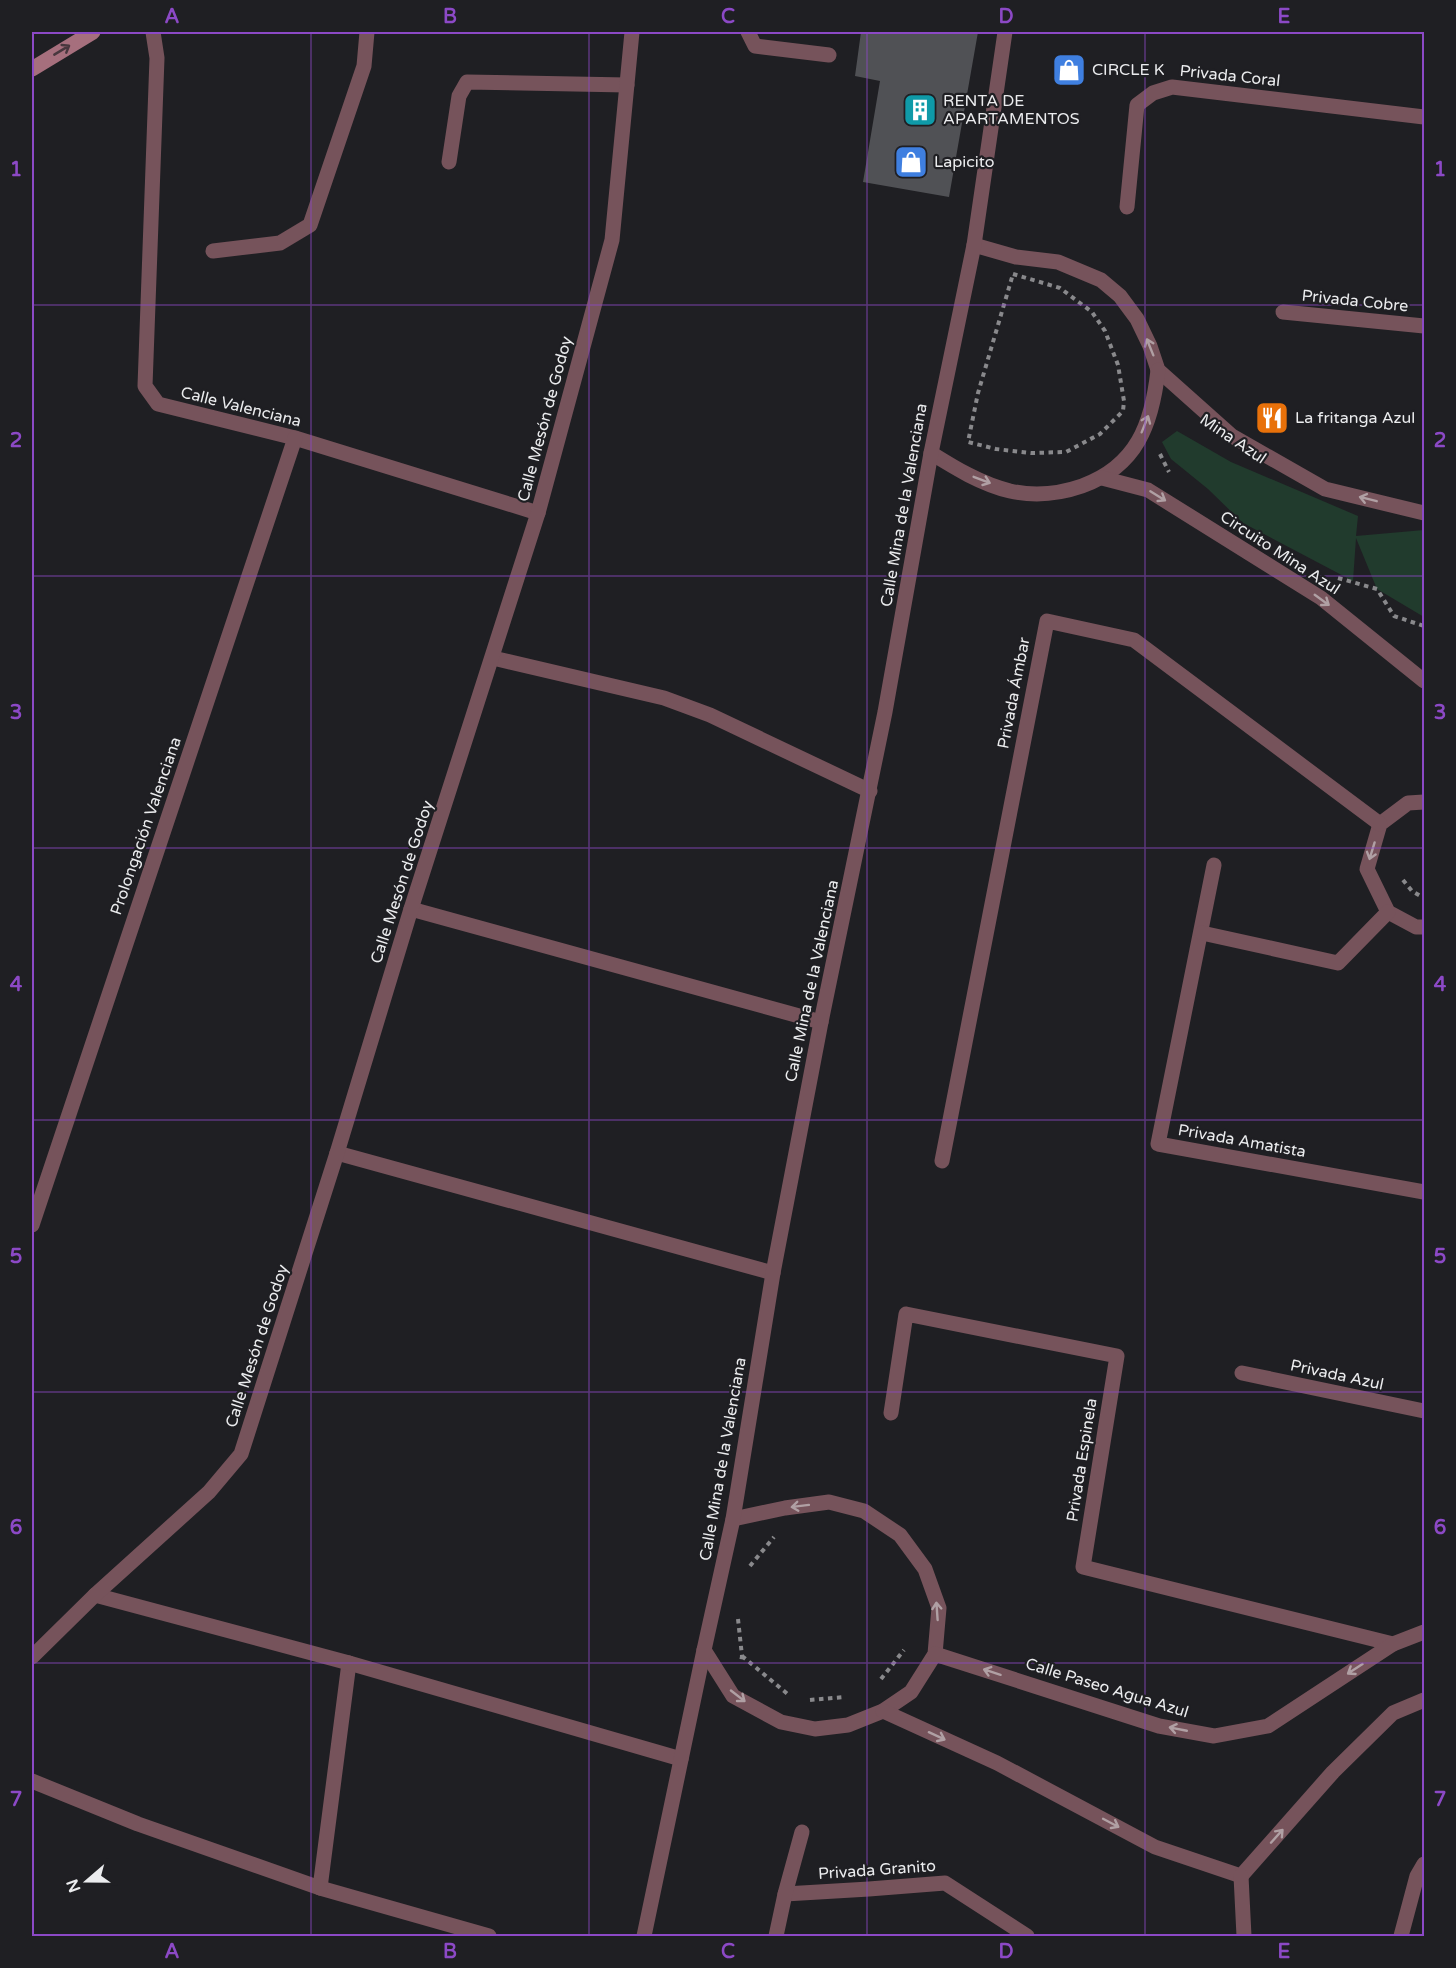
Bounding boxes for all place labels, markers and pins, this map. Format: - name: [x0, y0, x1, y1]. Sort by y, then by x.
- shop icon: CIRCLE K: [1051, 52, 1087, 88]
- place label: CIRCLE K: [1092, 60, 1165, 80]
- place label: RENTA DE APARTAMENTOS: [943, 91, 1080, 129]
- building icon: RENTA DE APARTAMENTOS: [902, 92, 938, 128]
- shop icon: Lapicito: [893, 144, 929, 180]
- place label: Lapicito: [934, 152, 995, 172]
- restaurant icon: La fritanga Azul: [1254, 400, 1290, 436]
- place label: La fritanga Azul: [1295, 408, 1415, 428]

